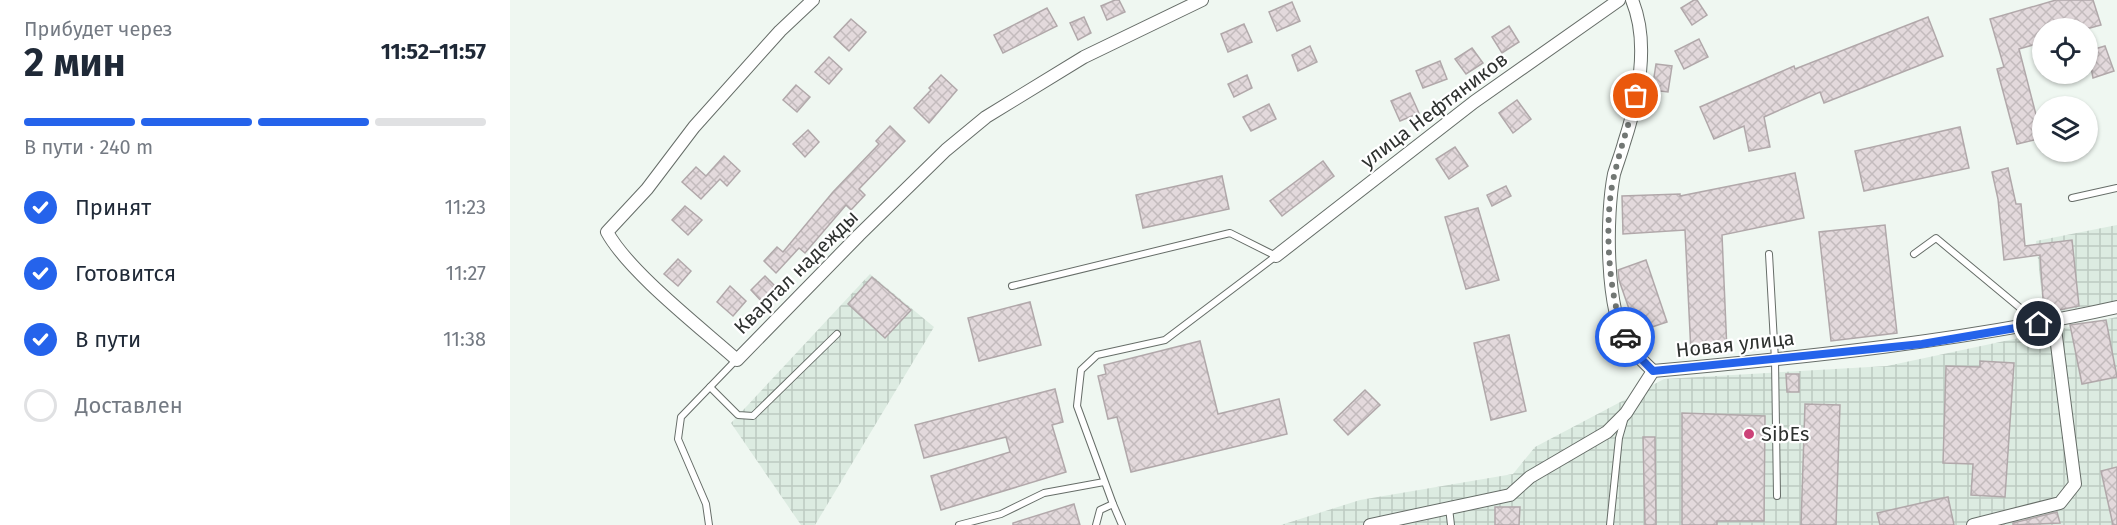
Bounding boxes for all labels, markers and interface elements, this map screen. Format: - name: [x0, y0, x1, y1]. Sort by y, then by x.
- text: Прибудет через: [24, 17, 173, 41]
- map controls: [2032, 18, 2098, 162]
- button: locate: [2032, 18, 2098, 84]
- text: 11:52–11:57: [381, 38, 486, 65]
- text: 2 мин: [24, 40, 126, 86]
- street label: улица Нефтяников: [1356, 47, 1512, 173]
- pin: [1610, 70, 1661, 121]
- icon: bag: [1619, 79, 1652, 112]
- button: layers: [2032, 96, 2098, 162]
- text: В пути · 240 m: [24, 135, 153, 159]
- icon: check: [24, 191, 57, 224]
- text: Принят: [75, 194, 151, 221]
- text: 11:23: [444, 195, 486, 219]
- street label: Квартал надежды: [729, 205, 863, 339]
- icon: check: [24, 257, 57, 290]
- text: Готовится: [75, 260, 176, 287]
- text: 11:27: [446, 261, 486, 285]
- pin: [2013, 298, 2064, 349]
- courier: [1595, 307, 1655, 367]
- icon: home: [2022, 307, 2055, 340]
- icon: car: [1609, 321, 1642, 354]
- icon: check: [24, 323, 57, 356]
- text: В пути: [75, 326, 141, 353]
- street label: Новая улица: [1674, 326, 1796, 362]
- text: 11:38: [443, 327, 486, 351]
- text: Доставлен: [75, 392, 183, 419]
- place label: SibEs: [1761, 422, 1809, 446]
- marker: SibEs: [1742, 427, 1756, 441]

